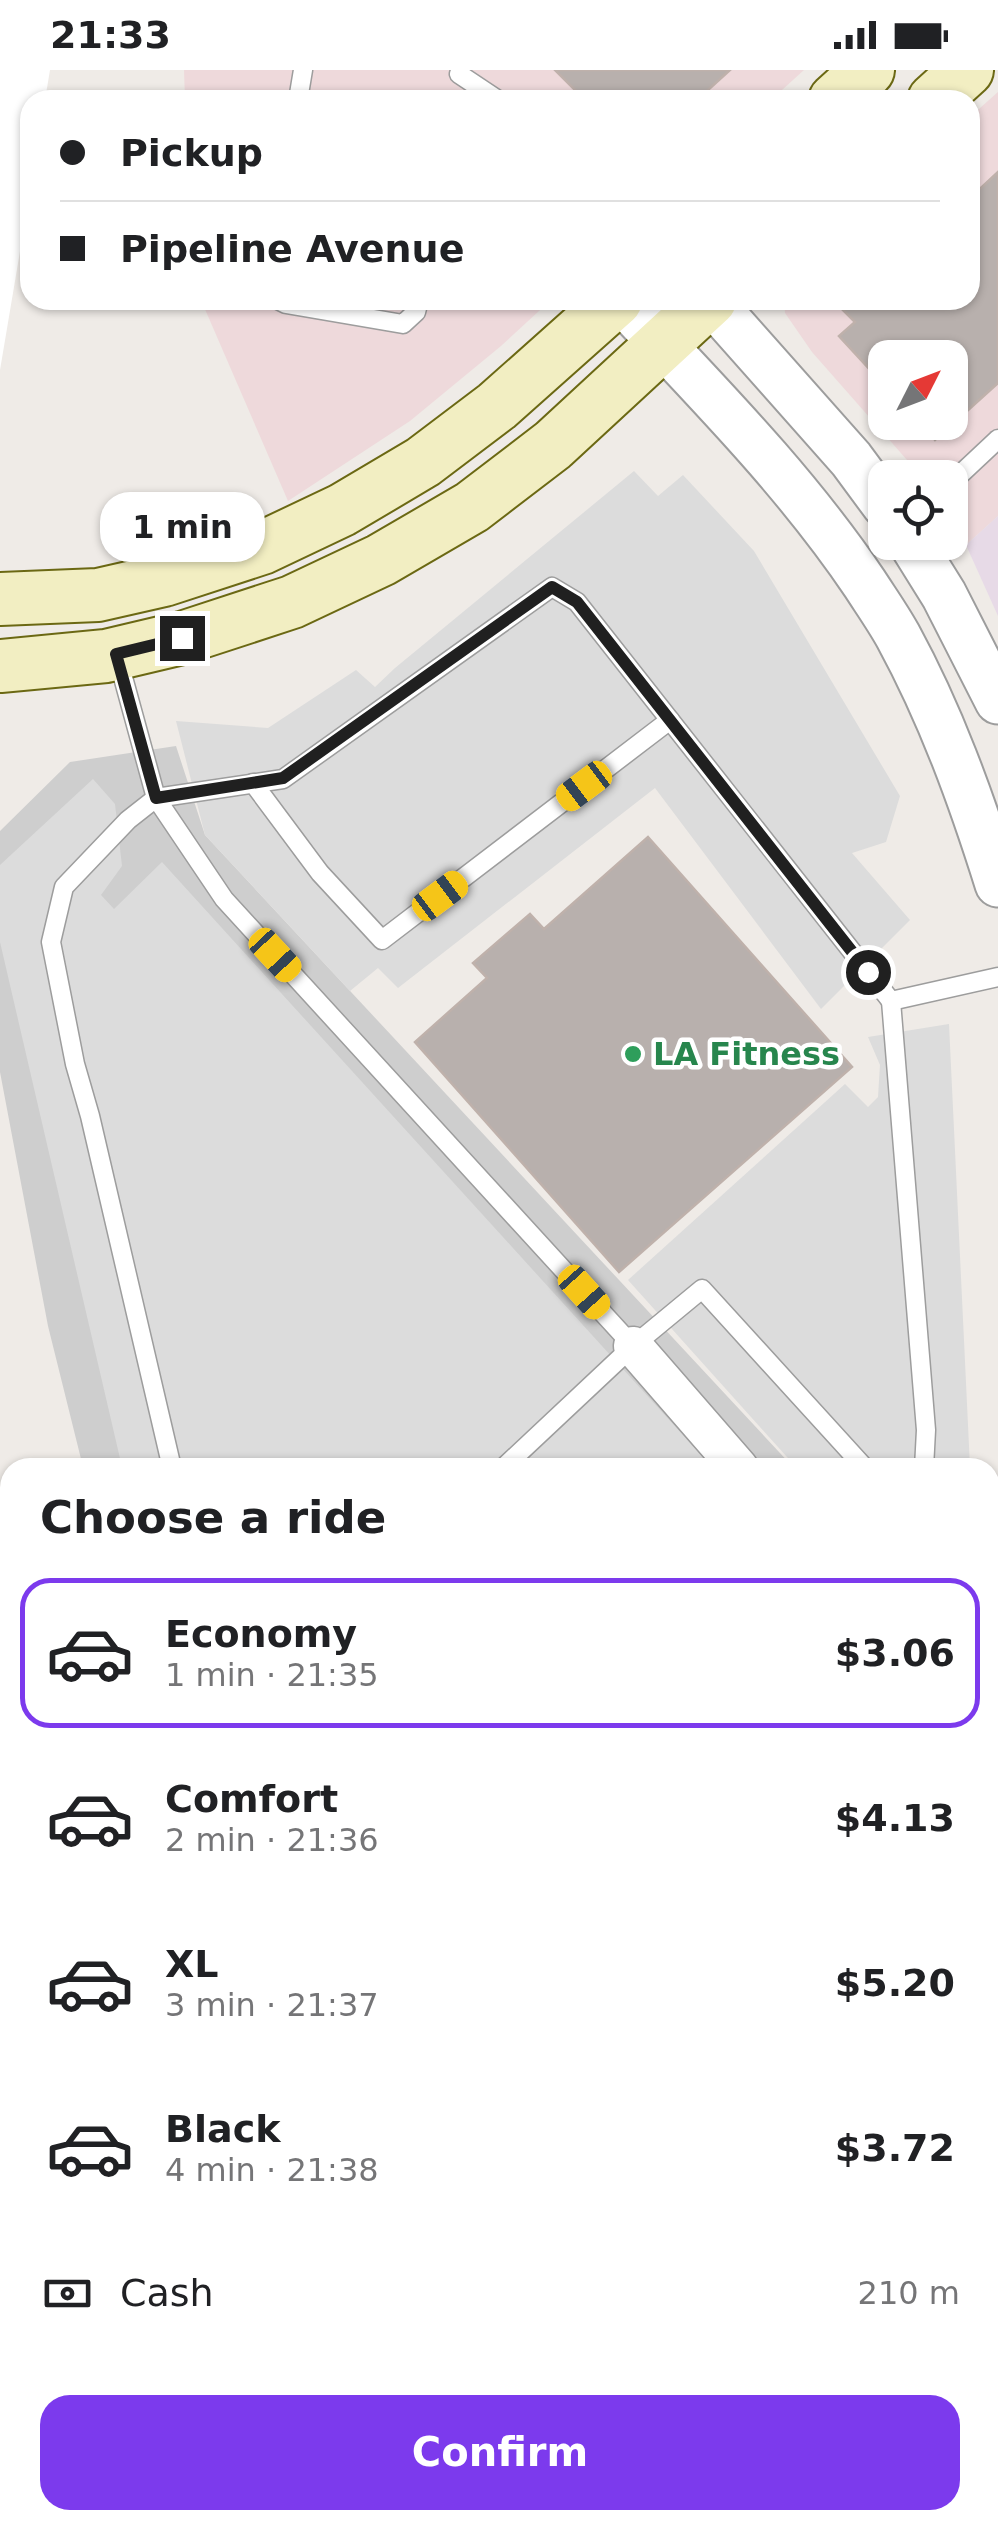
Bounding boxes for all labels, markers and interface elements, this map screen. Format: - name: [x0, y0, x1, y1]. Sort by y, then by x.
- text: 21:33: [50, 13, 171, 57]
- text: Pickup: [120, 131, 263, 175]
- text: Pipeline Avenue: [120, 227, 464, 271]
- north arrow: [868, 340, 968, 440]
- map controls: [868, 340, 968, 560]
- button: locate: [868, 460, 968, 560]
- callout: 1 min: [100, 493, 264, 563]
- text: 1 min: [132, 508, 233, 546]
- route end: [160, 616, 205, 661]
- car: [551, 756, 617, 816]
- car: [407, 866, 473, 926]
- car: [244, 923, 306, 987]
- route start: [846, 950, 891, 995]
- place label: LA Fitness: [653, 1035, 840, 1073]
- marker: LA Fitness: [622, 1043, 644, 1065]
- car: [553, 1260, 615, 1324]
- text: Choose a ride: [40, 1491, 386, 1544]
- icon: car: [45, 1608, 135, 1698]
- text: Economy: [165, 1612, 357, 1656]
- text: $3.06: [835, 1631, 955, 1675]
- text: 1 min · 21:35: [165, 1656, 379, 1694]
- icon: car: [45, 1773, 135, 1863]
- text: Comfort: [165, 1777, 338, 1821]
- text: $4.13: [835, 1796, 955, 1840]
- text: 2 min · 21:36: [165, 1821, 379, 1859]
- icon: car: [45, 1938, 135, 2028]
- text: XL: [165, 1942, 219, 1986]
- text: $5.20: [835, 1961, 955, 2005]
- text: 3 min · 21:37: [165, 1986, 379, 2024]
- icon: car: [45, 2103, 135, 2193]
- text: Black: [165, 2107, 280, 2151]
- text: $3.72: [835, 2126, 955, 2170]
- text: 4 min · 21:38: [165, 2151, 379, 2189]
- icon: cash: [40, 2266, 95, 2321]
- text: Cash: [120, 2271, 214, 2315]
- text: 210 m: [858, 2274, 960, 2312]
- button: Confirm: [40, 2395, 960, 2510]

